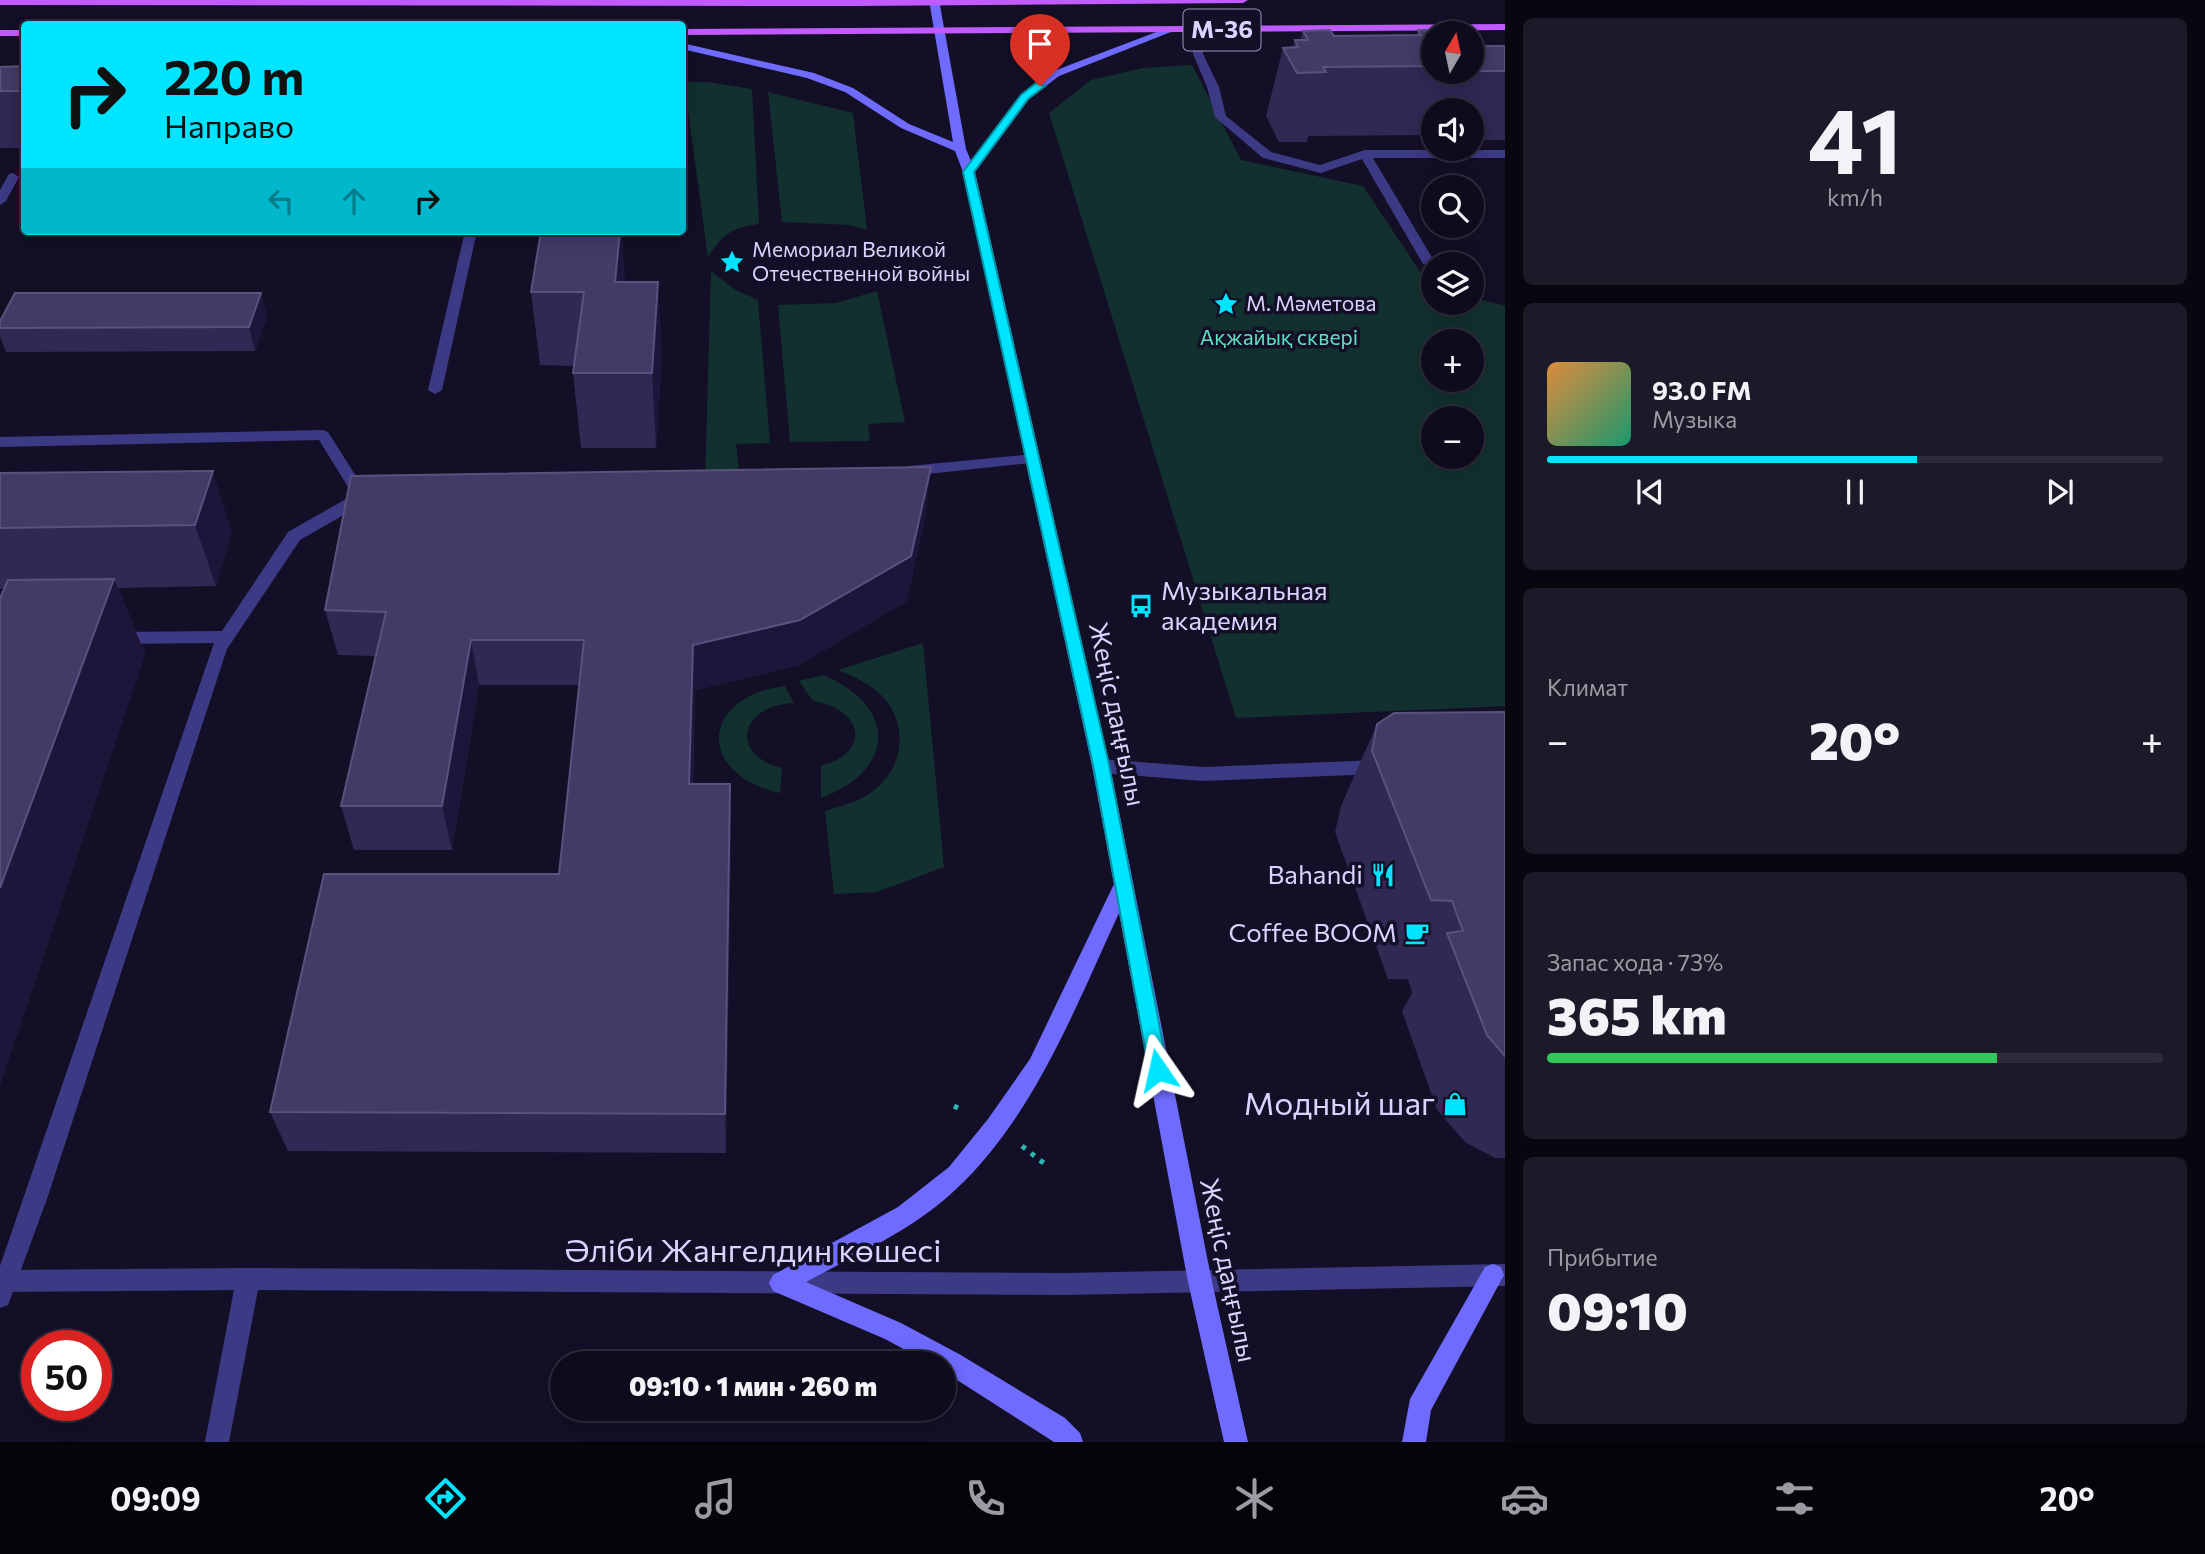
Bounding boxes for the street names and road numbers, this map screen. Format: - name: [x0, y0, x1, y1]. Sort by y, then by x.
- road number: M-36: [1184, 10, 1260, 50]
- street label: Жеңіс даңғылы: [1084, 619, 1153, 809]
- street label: Жеңіс даңғылы: [1195, 1175, 1264, 1365]
- street label: Әліби Жангелдин көшесі: [565, 1229, 941, 1269]

